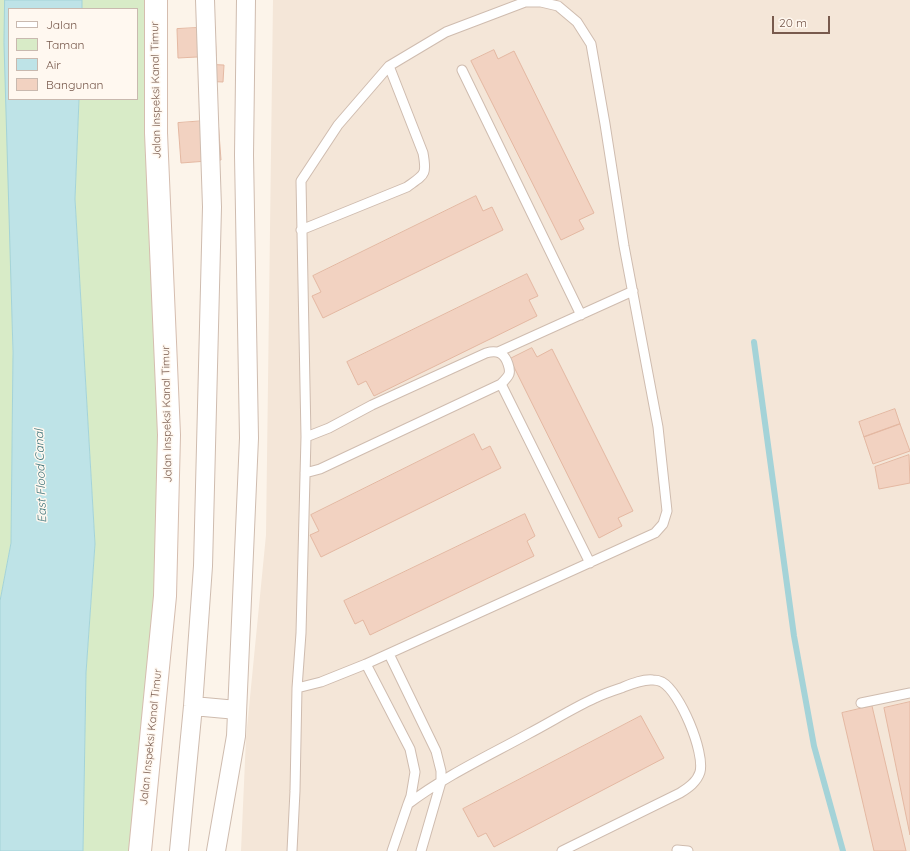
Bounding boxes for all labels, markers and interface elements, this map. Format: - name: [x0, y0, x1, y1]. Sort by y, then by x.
- legend: [8, 8, 138, 100]
- scale bar: [774, 8, 832, 34]
- text: 20 m: [779, 15, 807, 30]
- text: Jalan: [46, 17, 77, 32]
- street label: Jalan Inspeksi Kanal Timur: [148, 21, 164, 159]
- text: Taman: [46, 37, 84, 52]
- text: Air: [46, 57, 61, 72]
- text: Bangunan: [46, 77, 103, 92]
- street label: Jalan Inspeksi Kanal Timur: [159, 345, 175, 483]
- water label: East Flood Canal: [32, 429, 50, 523]
- street label: Jalan Inspeksi Kanal Timur: [137, 668, 165, 806]

